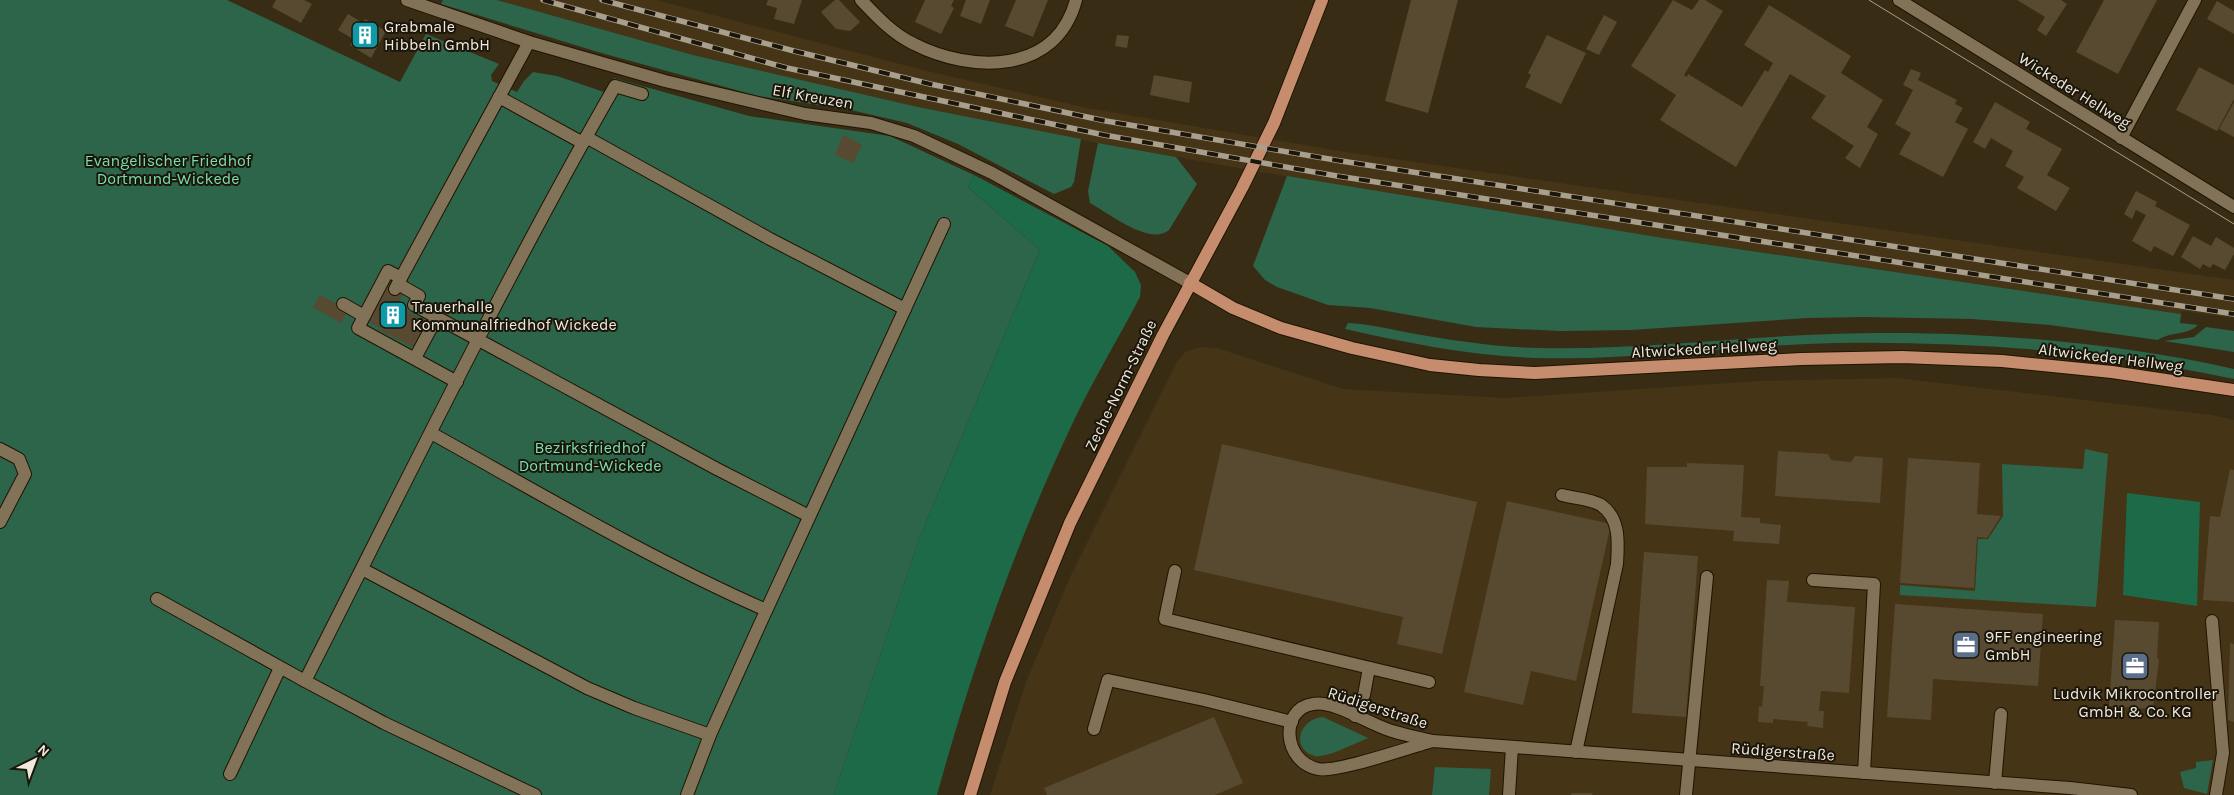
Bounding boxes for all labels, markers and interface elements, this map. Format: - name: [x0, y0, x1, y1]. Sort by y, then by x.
- place label: Grabmale Hibbeln GmbH: [384, 17, 490, 54]
- building icon: Grabmale Hibbeln GmbH: [350, 20, 380, 50]
- street label: Wickeder Hellweg: [2015, 48, 2134, 133]
- street label: Elf Kreuzen: [771, 80, 855, 113]
- park label: Evangelischer Friedhof Dortmund-Wickede: [85, 151, 252, 188]
- place label: Trauerhalle Kommunalfriedhof Wickede: [412, 297, 617, 334]
- building icon: Trauerhalle Kommunalfriedhof Wickede: [378, 300, 408, 330]
- street label: Zeche-Norm-Straße: [1080, 316, 1160, 454]
- street label: Altwickeder Hellweg: [1631, 335, 1777, 362]
- street label: Altwickeder Hellweg: [2038, 339, 2184, 376]
- park label: Bezirksfriedhof Dortmund-Wickede: [519, 438, 661, 475]
- place label: 9FF engineering GmbH: [1985, 627, 2102, 664]
- office icon: 9FF engineering GmbH: [1951, 630, 1981, 660]
- office icon: Ludvik Mikrocontroller GmbH & Co. KG: [2120, 651, 2150, 681]
- street label: Rüdigerstraße: [1326, 682, 1430, 733]
- place label: Ludvik Mikrocontroller GmbH & Co. KG: [2053, 684, 2217, 721]
- north arrow: [10, 735, 60, 785]
- street label: Rüdigerstraße: [1731, 738, 1835, 765]
- text: N: [34, 741, 53, 760]

